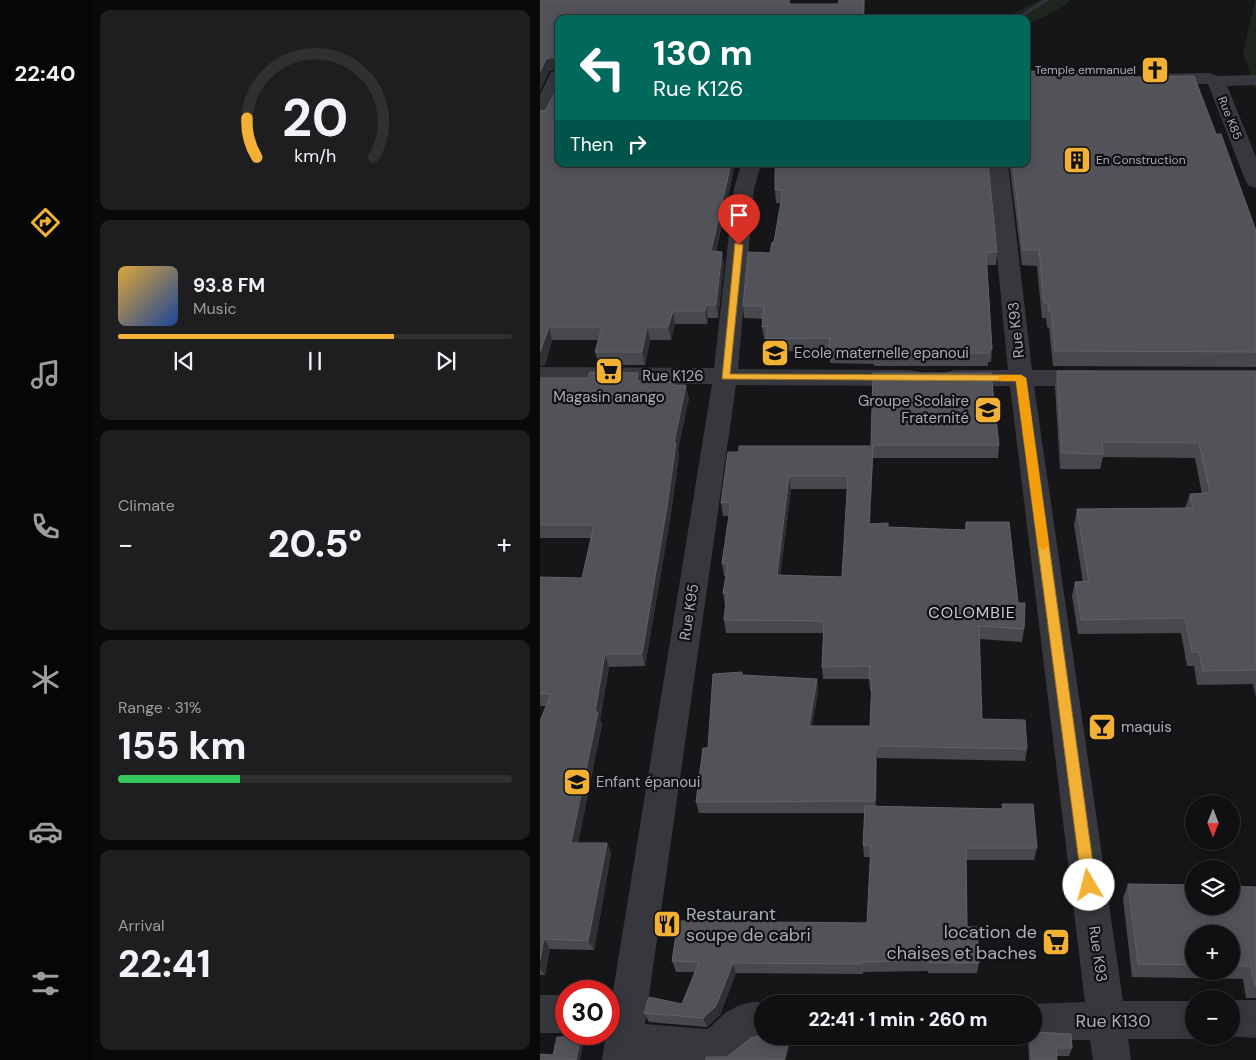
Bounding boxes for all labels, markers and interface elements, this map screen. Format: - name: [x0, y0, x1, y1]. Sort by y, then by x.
- text: 130 m: [653, 30, 753, 76]
- icon: left: [570, 35, 635, 100]
- church icon: Temple emmanuel: [1140, 55, 1170, 85]
- text: 22:40: [15, 59, 75, 88]
- place label: Temple emmanuel: [1035, 62, 1136, 78]
- text: Rue K126: [653, 74, 743, 103]
- text: 20: [282, 84, 348, 152]
- street label: Rue K85: [1214, 94, 1246, 142]
- icon: right: [623, 130, 651, 158]
- text: Then: [570, 132, 613, 157]
- text: km/h: [294, 144, 336, 168]
- building icon: En Construction: [1062, 145, 1092, 175]
- place label: En Construction: [1096, 152, 1186, 168]
- pin: [718, 194, 760, 245]
- icon: arrive: [725, 201, 753, 229]
- icon: directions: [28, 205, 63, 240]
- text: 93.8 FM: [193, 273, 265, 298]
- text: Music: [193, 298, 237, 319]
- street label: Rue K93: [1003, 301, 1029, 359]
- school or university icon: Ecole maternelle epanoui: [760, 338, 790, 368]
- place label: Ecole maternelle epanoui: [794, 343, 969, 363]
- icon: previous: [170, 347, 198, 375]
- icon: pause: [301, 347, 329, 375]
- icon: next: [432, 347, 460, 375]
- supermarket icon: Magasin anango: [594, 356, 624, 386]
- icon: music: [28, 357, 63, 392]
- street label: Rue K126: [642, 366, 704, 386]
- place label: Magasin anango: [553, 387, 665, 407]
- place label: Groupe Scolaire Fraternité: [858, 391, 969, 428]
- school or university icon: Groupe Scolaire Fraternité: [973, 395, 1003, 425]
- text: Climate: [118, 495, 175, 516]
- icon: phone: [28, 509, 63, 544]
- text: 20.5°: [268, 519, 362, 569]
- text: −: [118, 526, 133, 563]
- text: +: [497, 526, 512, 563]
- street label: Rue K95: [675, 582, 703, 642]
- district label: COLOMBIE: [928, 602, 1016, 623]
- icon: climate: [28, 662, 63, 697]
- text: Range · 31%: [118, 697, 201, 718]
- bar icon: maquis: [1087, 712, 1117, 742]
- place label: maquis: [1121, 717, 1172, 737]
- text: 155 km: [118, 721, 246, 771]
- school or university icon: Enfant épanoui: [562, 767, 592, 797]
- place label: Enfant épanoui: [596, 772, 700, 792]
- north arrow: [1185, 795, 1240, 850]
- map controls: [1185, 795, 1240, 1045]
- icon: car: [28, 814, 63, 849]
- position arrow: [1062, 858, 1114, 910]
- button: layers: [1185, 860, 1240, 915]
- place label: Restaurant soupe de cabri: [686, 902, 811, 947]
- restaurant icon: Restaurant soupe de cabri: [652, 909, 682, 939]
- text: Arrival: [118, 915, 165, 936]
- place label: location de chaises et baches: [886, 920, 1037, 965]
- street label: Rue K93: [1084, 925, 1112, 983]
- button: +: [1185, 925, 1240, 980]
- supermarket icon: location de chaises et baches: [1041, 927, 1071, 957]
- text: 22:41: [118, 939, 211, 989]
- icon: filters: [28, 966, 63, 1001]
- speed limit sign: 30: [555, 980, 620, 1045]
- button: −: [1185, 990, 1240, 1045]
- text: 22:41 · 1 min · 260 m: [808, 1007, 988, 1032]
- street label: Rue K130: [1075, 1009, 1151, 1033]

